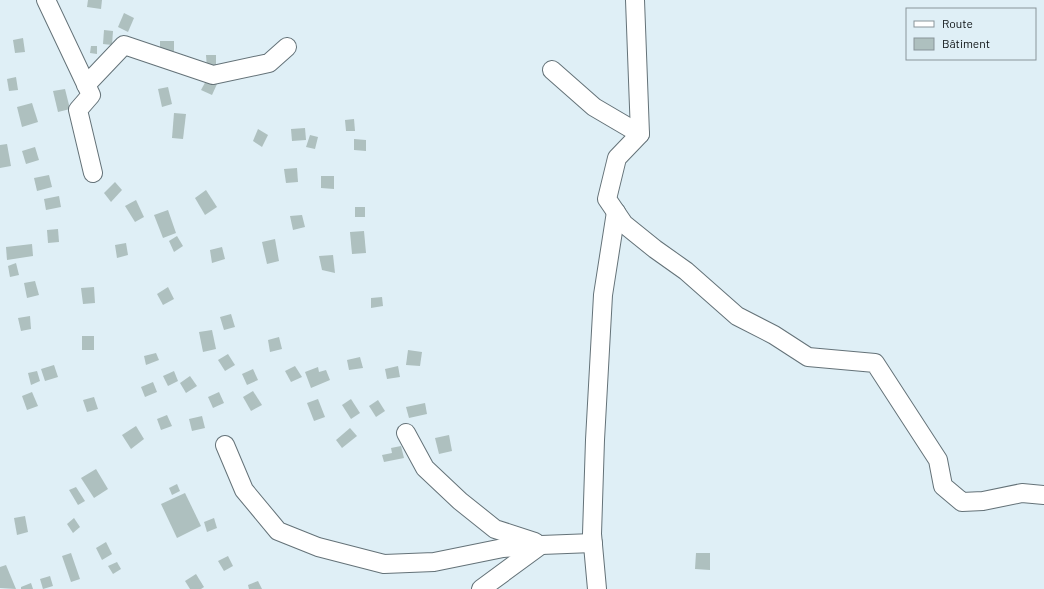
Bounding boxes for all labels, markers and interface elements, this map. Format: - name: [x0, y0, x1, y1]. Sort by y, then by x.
- legend: [906, 8, 1036, 60]
- text: Route: [942, 16, 973, 30]
- text: Bâtiment: [942, 36, 990, 50]

